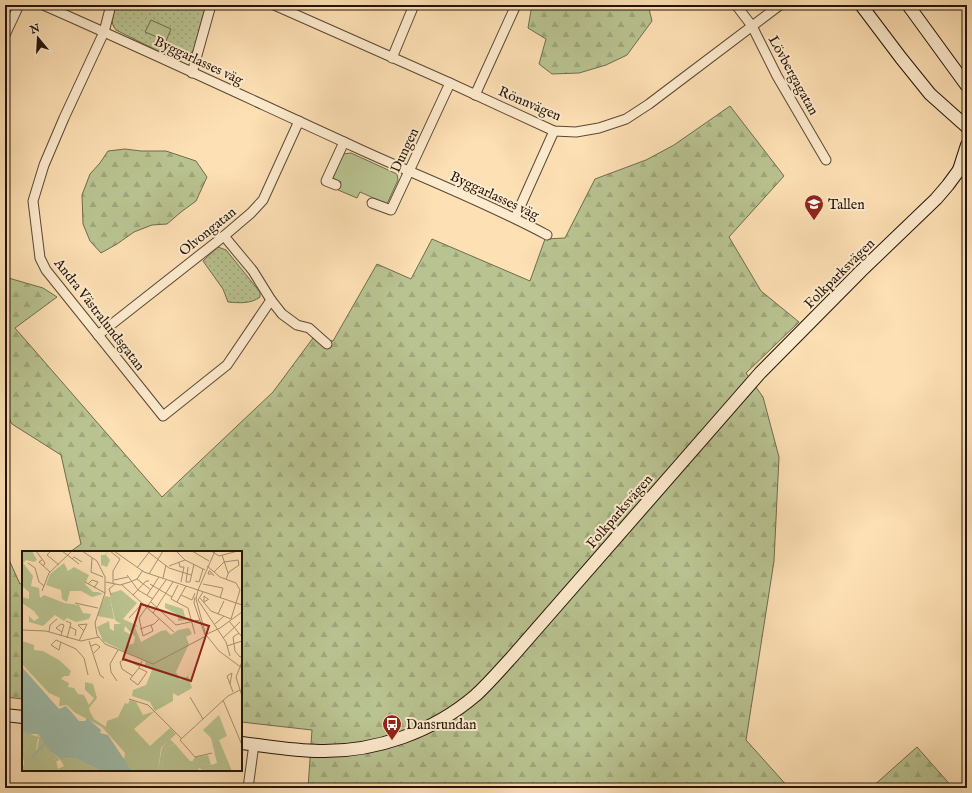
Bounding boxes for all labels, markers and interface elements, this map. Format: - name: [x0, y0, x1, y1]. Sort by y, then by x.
- north arrow: [18, 18, 58, 58]
- text: N: [28, 21, 42, 38]
- street label: Byggarlasses väg: [151, 32, 246, 90]
- street label: Lövbergagatan: [764, 32, 823, 119]
- street label: Rönnvägen: [495, 83, 564, 125]
- street label: Dungen: [387, 125, 423, 176]
- street label: Byggarlasses väg: [447, 167, 542, 225]
- school or university icon: Tallen: [803, 193, 825, 221]
- place label: Tallen: [828, 196, 865, 214]
- street label: Olvongatan: [175, 203, 240, 260]
- street label: Folkparksvägen: [801, 234, 879, 313]
- street label: Andra Västralundsgatan: [49, 254, 149, 375]
- street label: Folkparksvägen: [583, 470, 657, 552]
- inset map: [22, 551, 242, 771]
- bus stop icon: Dansrundan: [381, 713, 403, 741]
- place label: Dansrundan: [406, 716, 477, 734]

